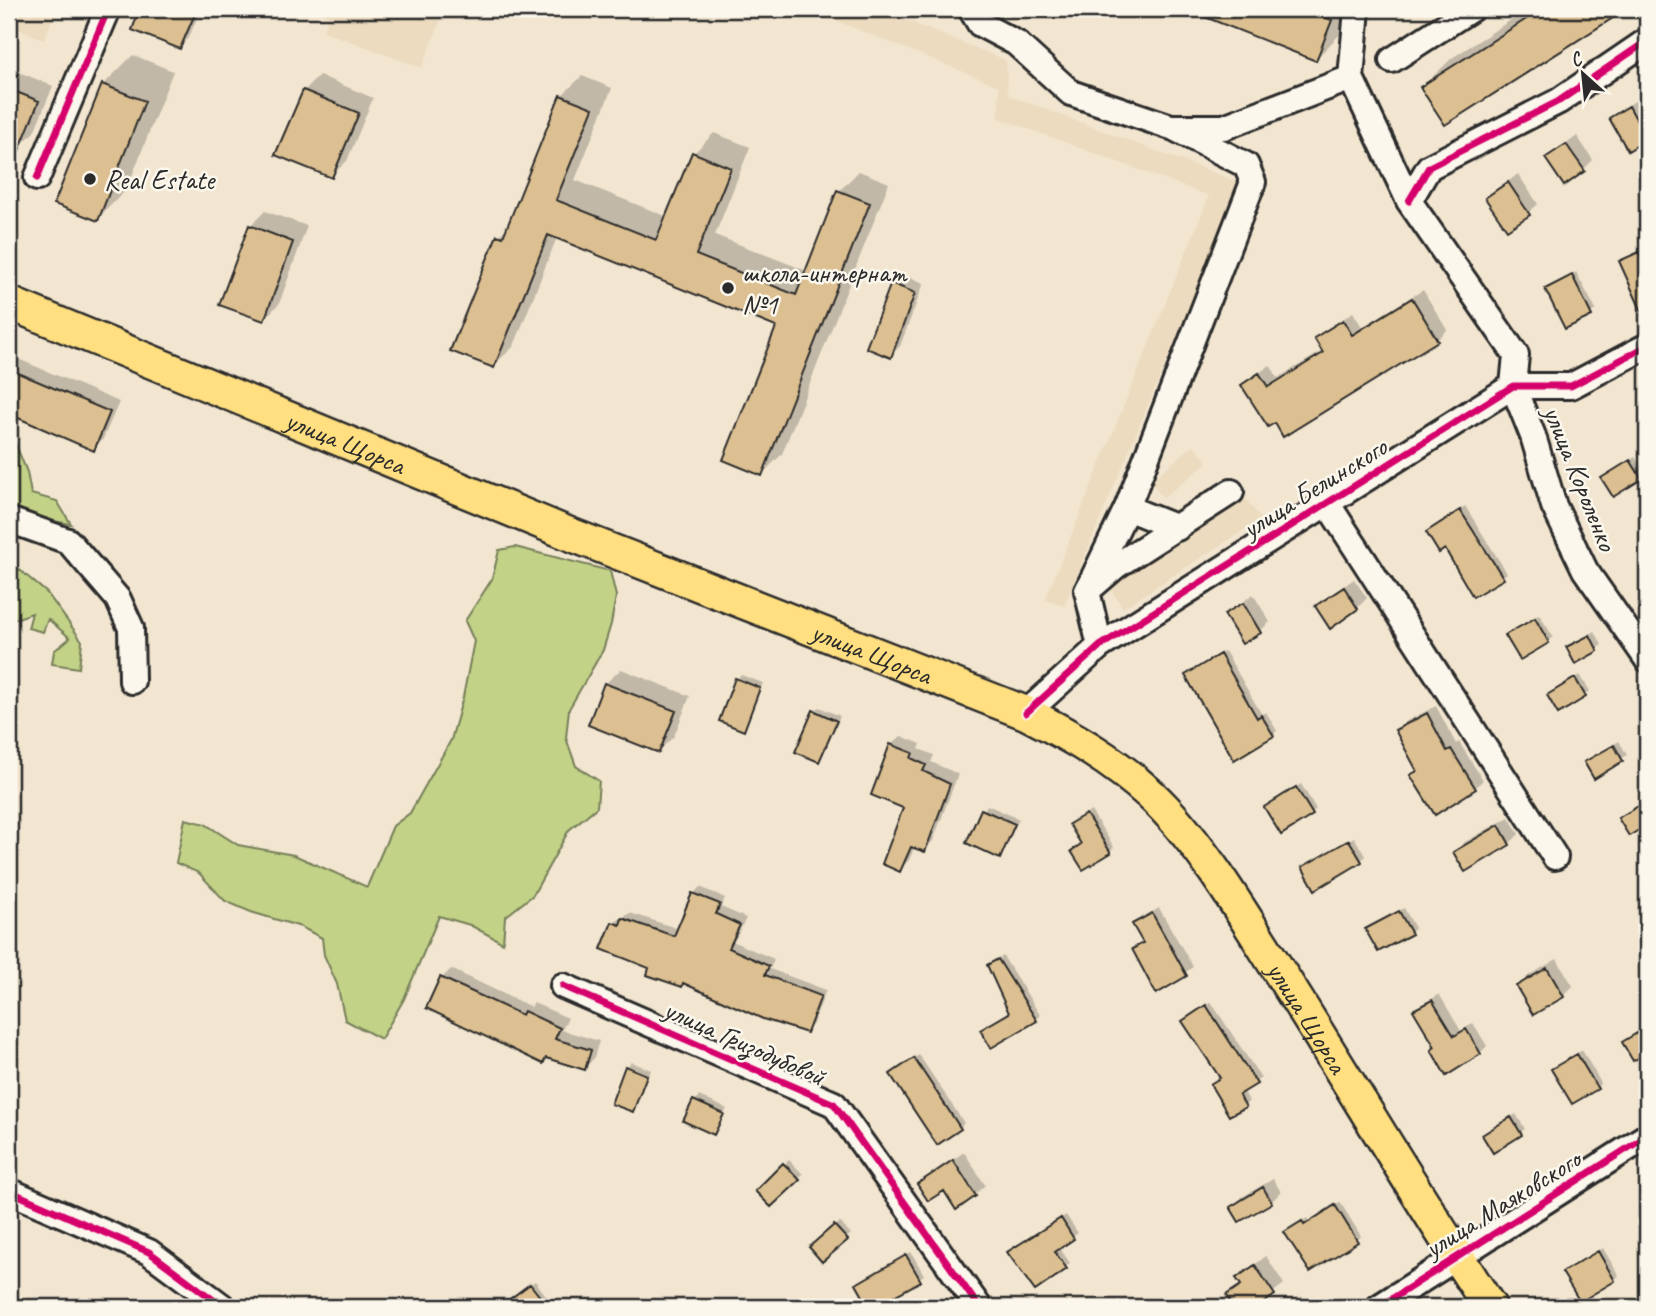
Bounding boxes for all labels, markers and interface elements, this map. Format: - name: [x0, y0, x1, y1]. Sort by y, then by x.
- north arrow: [1548, 38, 1618, 108]
- text: С: [1566, 46, 1588, 73]
- place label: Real Estate: [104, 162, 216, 197]
- marker: Real Estate: [82, 171, 98, 187]
- place label: школа-интернат №1: [742, 255, 908, 322]
- marker: школа-интернат №1: [720, 280, 736, 296]
- street label: улица Короленко: [1535, 399, 1626, 558]
- street label: улица Щорса: [279, 401, 412, 483]
- street label: улица Белинского: [1234, 428, 1395, 547]
- street label: улица Щорса: [805, 613, 938, 693]
- street label: улица Щорса: [1258, 953, 1356, 1081]
- street label: улица Гризодубовой: [657, 991, 832, 1095]
- street label: улица Маяковского: [1416, 1140, 1590, 1266]

